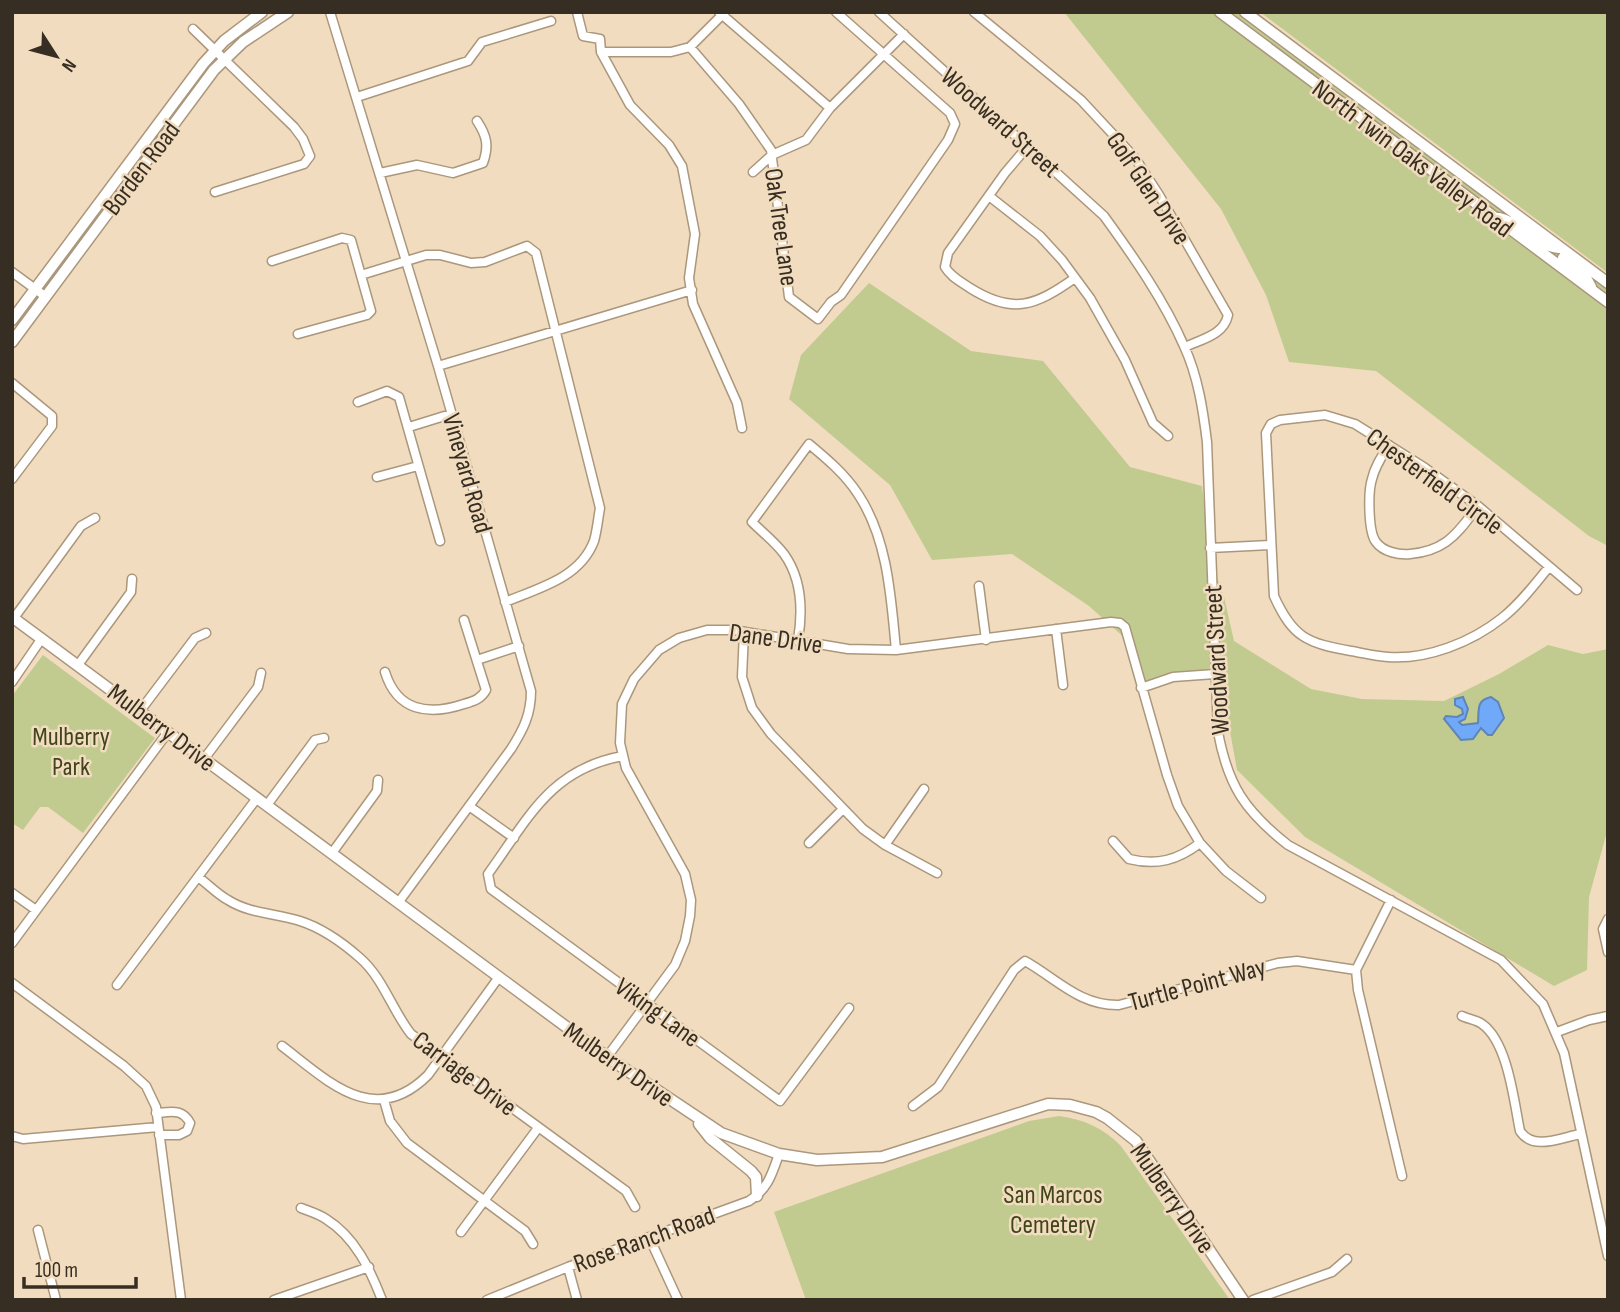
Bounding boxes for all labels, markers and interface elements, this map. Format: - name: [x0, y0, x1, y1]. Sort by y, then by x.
- north arrow: [21, 21, 91, 91]
- text: N: [56, 54, 81, 76]
- street label: Woodward Street: [934, 61, 1066, 185]
- street label: North Twin Oaks Valley Road: [1306, 74, 1518, 245]
- street label: Borden Road: [97, 116, 187, 222]
- street label: Golf Glen Drive: [1099, 127, 1197, 251]
- street label: Oak Tree Lane: [757, 166, 804, 288]
- street label: Vineyard Road: [435, 410, 498, 537]
- street label: Chesterfield Circle: [1360, 422, 1508, 542]
- street label: Woodward Street: [1198, 584, 1237, 736]
- street label: Dane Drive: [727, 618, 824, 661]
- street label: Mulberry Drive: [101, 678, 221, 779]
- park label: Mulberry Park: [32, 722, 110, 783]
- street label: Turtle Point Way: [1125, 952, 1269, 1019]
- street label: Viking Lane: [608, 972, 706, 1055]
- street label: Mulberry Drive: [557, 1016, 679, 1114]
- street label: Carriage Drive: [406, 1025, 522, 1123]
- street label: Mulberry Drive: [1123, 1138, 1221, 1260]
- park label: San Marcos Cemetery: [1003, 1180, 1103, 1241]
- street label: Rose Ranch Road: [570, 1201, 719, 1280]
- scale bar: [24, 1246, 136, 1290]
- text: 100 m: [35, 1258, 78, 1283]

